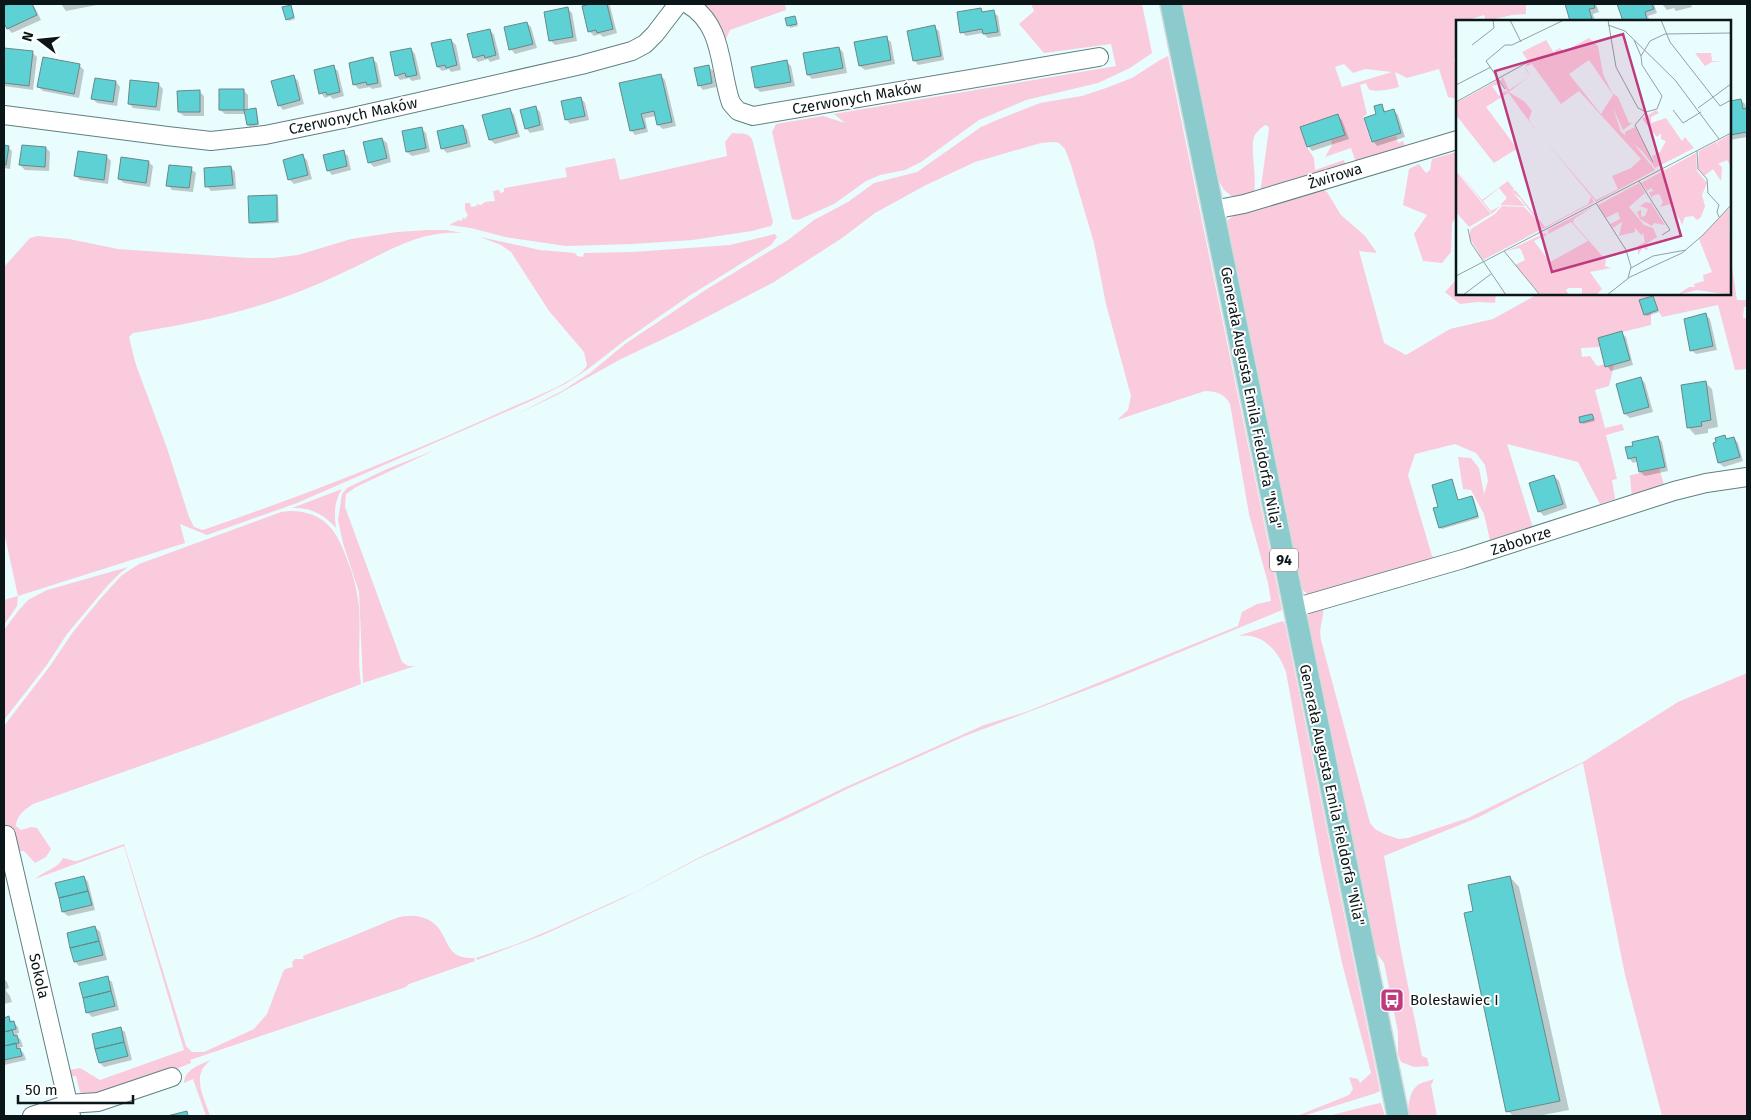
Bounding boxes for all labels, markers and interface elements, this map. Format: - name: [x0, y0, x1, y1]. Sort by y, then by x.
- north arrow: [15, 15, 65, 65]
- inset map: [1456, 20, 1731, 295]
- text: N: [19, 30, 37, 43]
- street label: Czerwonych Maków: [791, 78, 923, 118]
- street label: Czerwonych Maków: [287, 94, 419, 138]
- street label: Żwirowa: [1306, 159, 1364, 193]
- street label: Generała Augusta Emila Fieldorfa "Nila": [1217, 265, 1285, 531]
- street label: Zabobrze: [1488, 523, 1554, 559]
- road number: 94: [1270, 548, 1298, 572]
- street label: Generała Augusta Emila Fieldorfa "Nila": [1295, 663, 1369, 927]
- street label: Sokola: [25, 952, 53, 1000]
- bus stop icon: Bolesławiec I: [1379, 987, 1405, 1013]
- place label: Bolesławiec I: [1410, 991, 1499, 1009]
- scale bar: [18, 1072, 132, 1104]
- text: 50 m: [25, 1081, 58, 1099]

